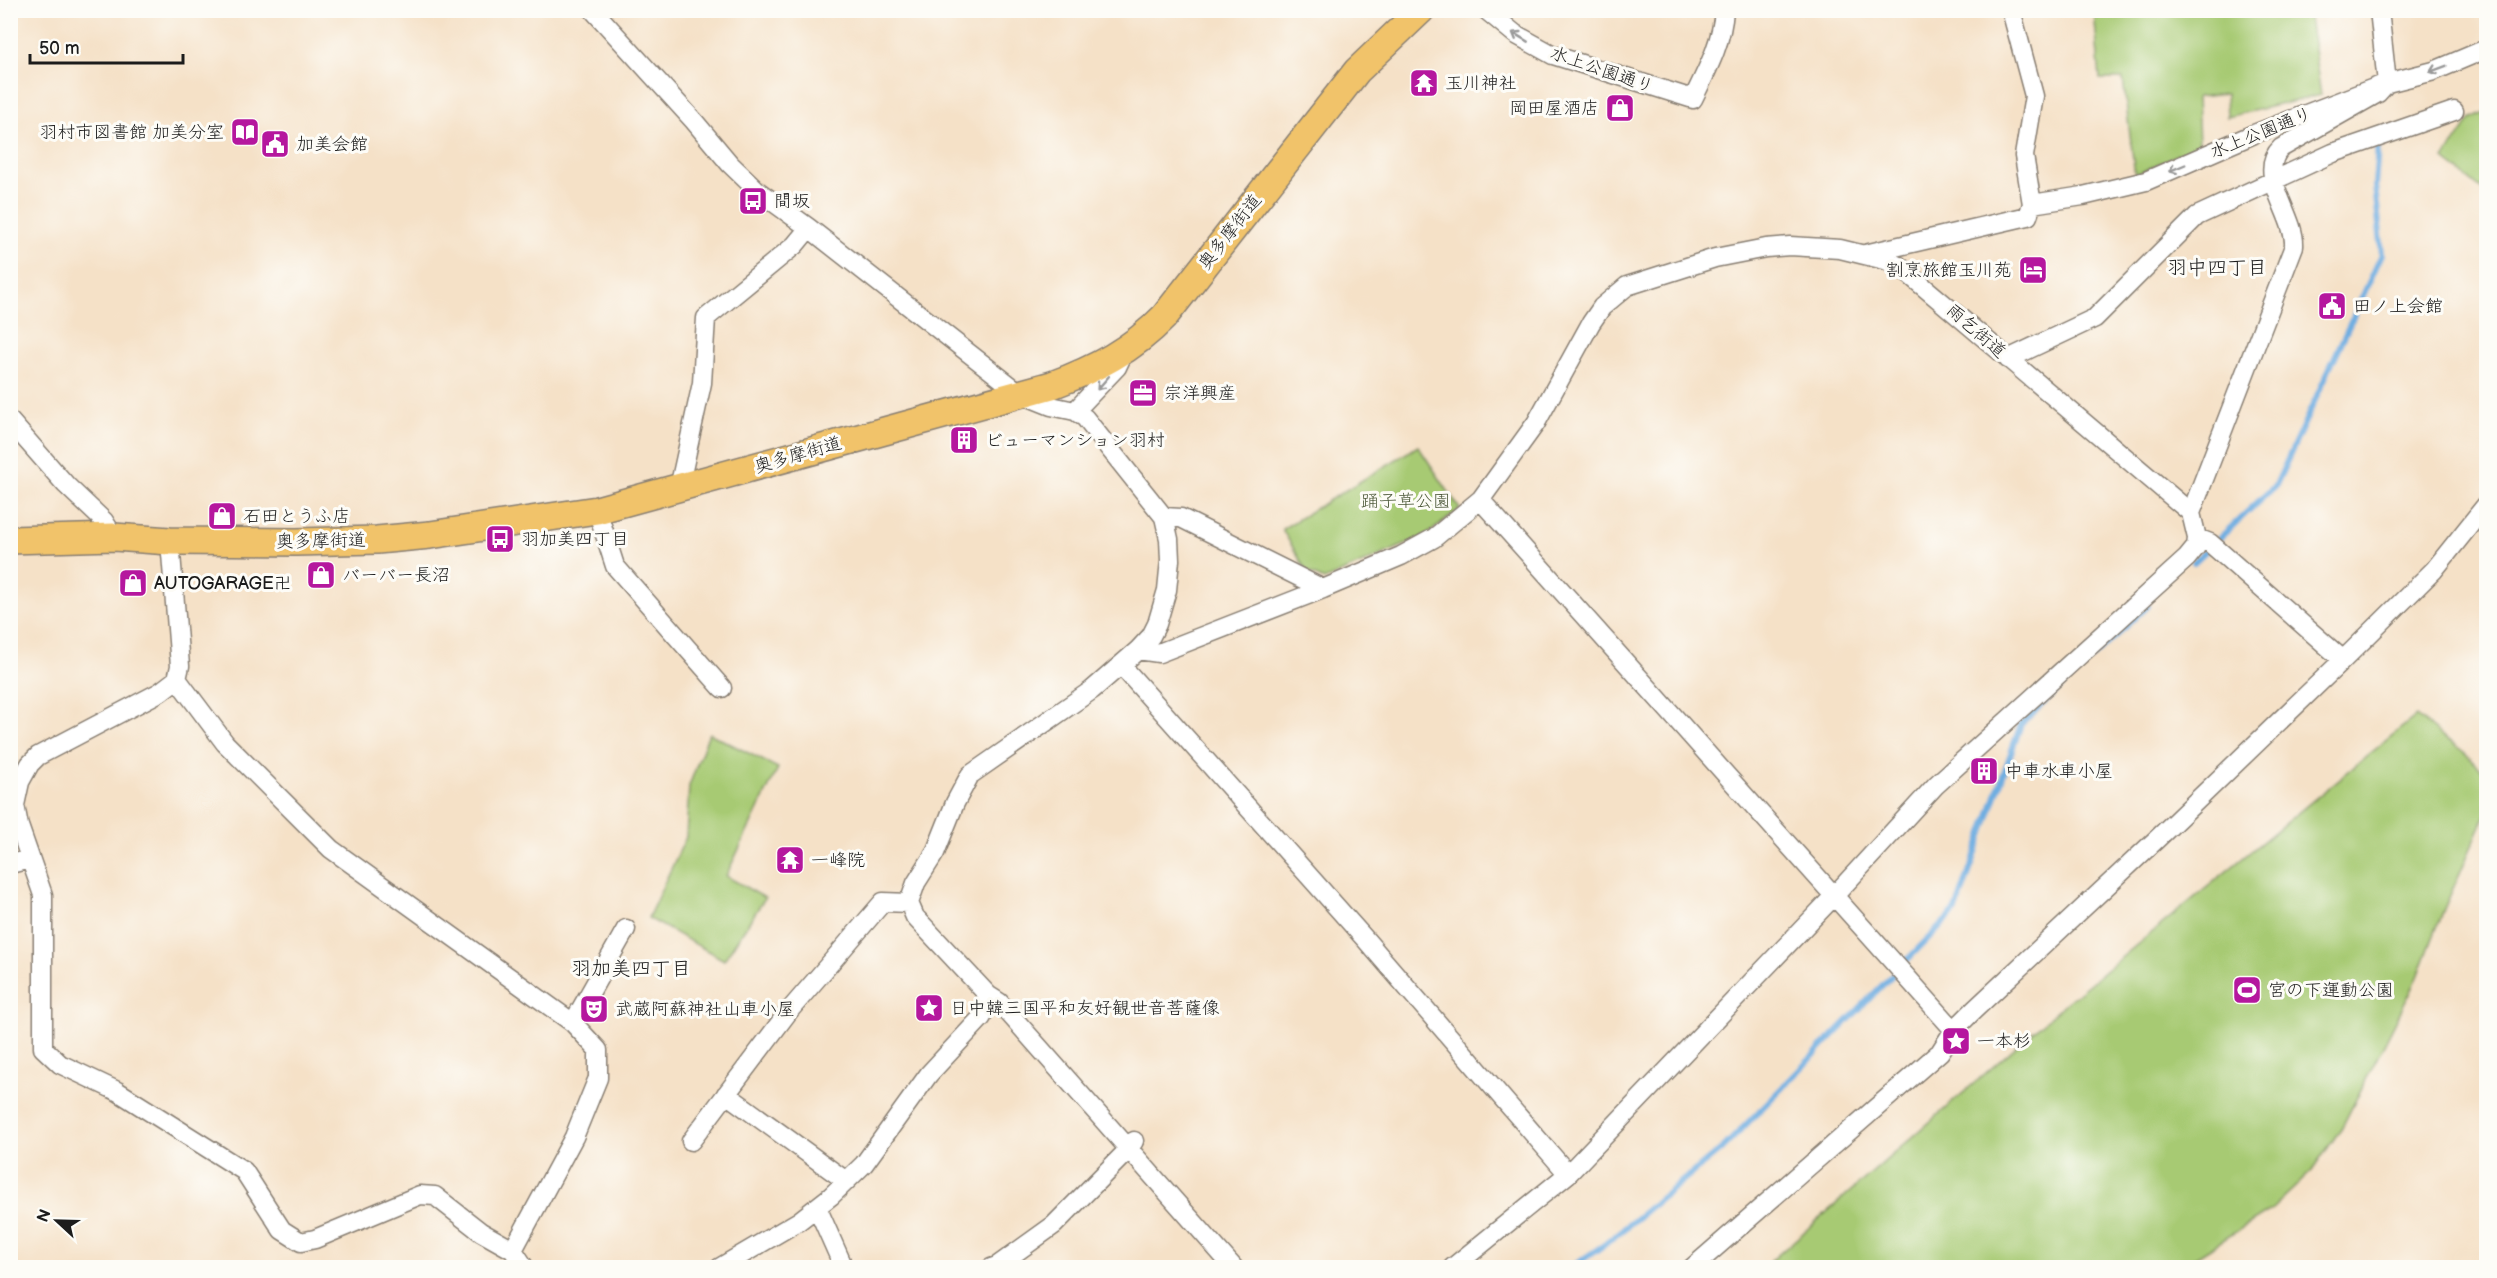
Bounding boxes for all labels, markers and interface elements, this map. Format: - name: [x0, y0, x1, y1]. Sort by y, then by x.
- scale bar: [30, 27, 183, 65]
- one-way arrow: [1512, 30, 1529, 42]
- text: 50 m: [39, 38, 80, 59]
- street label: 水上公園通り: [1548, 42, 1656, 98]
- one-way arrow: [2429, 64, 2448, 75]
- temple icon: 玉川神社: [1408, 67, 1440, 99]
- place label: 玉川神社: [1445, 73, 1517, 94]
- shop icon: 岡田屋酒店: [1604, 92, 1636, 124]
- place label: 岡田屋酒店: [1509, 98, 1599, 119]
- street label: 水上公園通り: [2207, 103, 2315, 163]
- library icon: 羽村市図書館 加美分室: [229, 116, 261, 148]
- place label: 羽村市図書館 加美分室: [39, 122, 224, 143]
- public building icon: 加美会館: [259, 128, 291, 160]
- place label: 加美会館: [296, 134, 368, 155]
- one-way arrow: [2168, 163, 2186, 174]
- bus stop icon: 間坂: [737, 185, 769, 217]
- street label: 奥多摩街道: [1194, 190, 1266, 274]
- place label: 間坂: [774, 191, 810, 212]
- hotel icon: 割烹旅館玉川苑: [2017, 254, 2049, 286]
- district label: 羽中四丁目: [2167, 256, 2267, 280]
- place label: 割烹旅館玉川苑: [1886, 260, 2012, 281]
- public building icon: 田ノ上会館: [2316, 290, 2348, 322]
- place label: 田ノ上会館: [2353, 296, 2443, 317]
- street label: 雨乞街道: [1942, 299, 2010, 363]
- one-way arrow: [1096, 375, 1110, 390]
- office icon: 宗洋興産: [1127, 377, 1159, 409]
- place label: 宗洋興産: [1164, 383, 1236, 404]
- building icon: ビューマンション羽村: [948, 424, 980, 456]
- place label: ビューマンション羽村: [985, 430, 1165, 451]
- street label: 奥多摩街道: [752, 433, 844, 477]
- park label: 踊子草公園: [1361, 491, 1451, 512]
- shop icon: 石田とうふ店: [206, 500, 238, 532]
- place label: 石田とうふ店: [243, 506, 350, 527]
- bus stop icon: 羽加美四丁目: [484, 523, 516, 555]
- place label: 羽加美四丁目: [521, 529, 629, 550]
- street label: 奥多摩街道: [276, 530, 366, 552]
- shop icon: バーバー長沼: [305, 559, 337, 591]
- place label: バーバー長沼: [342, 565, 450, 586]
- shop icon: AUTOGARAGE卍: [117, 567, 149, 599]
- place label: AUTOGARAGE卍: [154, 573, 292, 594]
- building icon: 中車水車小屋: [1968, 755, 2000, 787]
- place label: 中車水車小屋: [2005, 761, 2113, 782]
- temple icon: 一峰院: [774, 844, 806, 876]
- place label: 一峰院: [811, 850, 865, 871]
- district label: 羽加美四丁目: [571, 957, 691, 981]
- sports icon: 宮の下運動公園: [2231, 974, 2263, 1006]
- place label: 宮の下運動公園: [2268, 980, 2394, 1001]
- place icon: 日中韓三国平和友好観世音菩薩像: [913, 992, 945, 1024]
- theatre icon: 武蔵阿蘇神社山車小屋: [578, 993, 610, 1025]
- place label: 日中韓三国平和友好観世音菩薩像: [950, 998, 1220, 1019]
- place label: 武蔵阿蘇神社山車小屋: [615, 999, 795, 1020]
- place icon: 一本杉: [1940, 1025, 1972, 1057]
- place label: 一本杉: [1977, 1031, 2031, 1052]
- north arrow: [27, 1191, 87, 1251]
- text: N: [33, 1207, 56, 1225]

